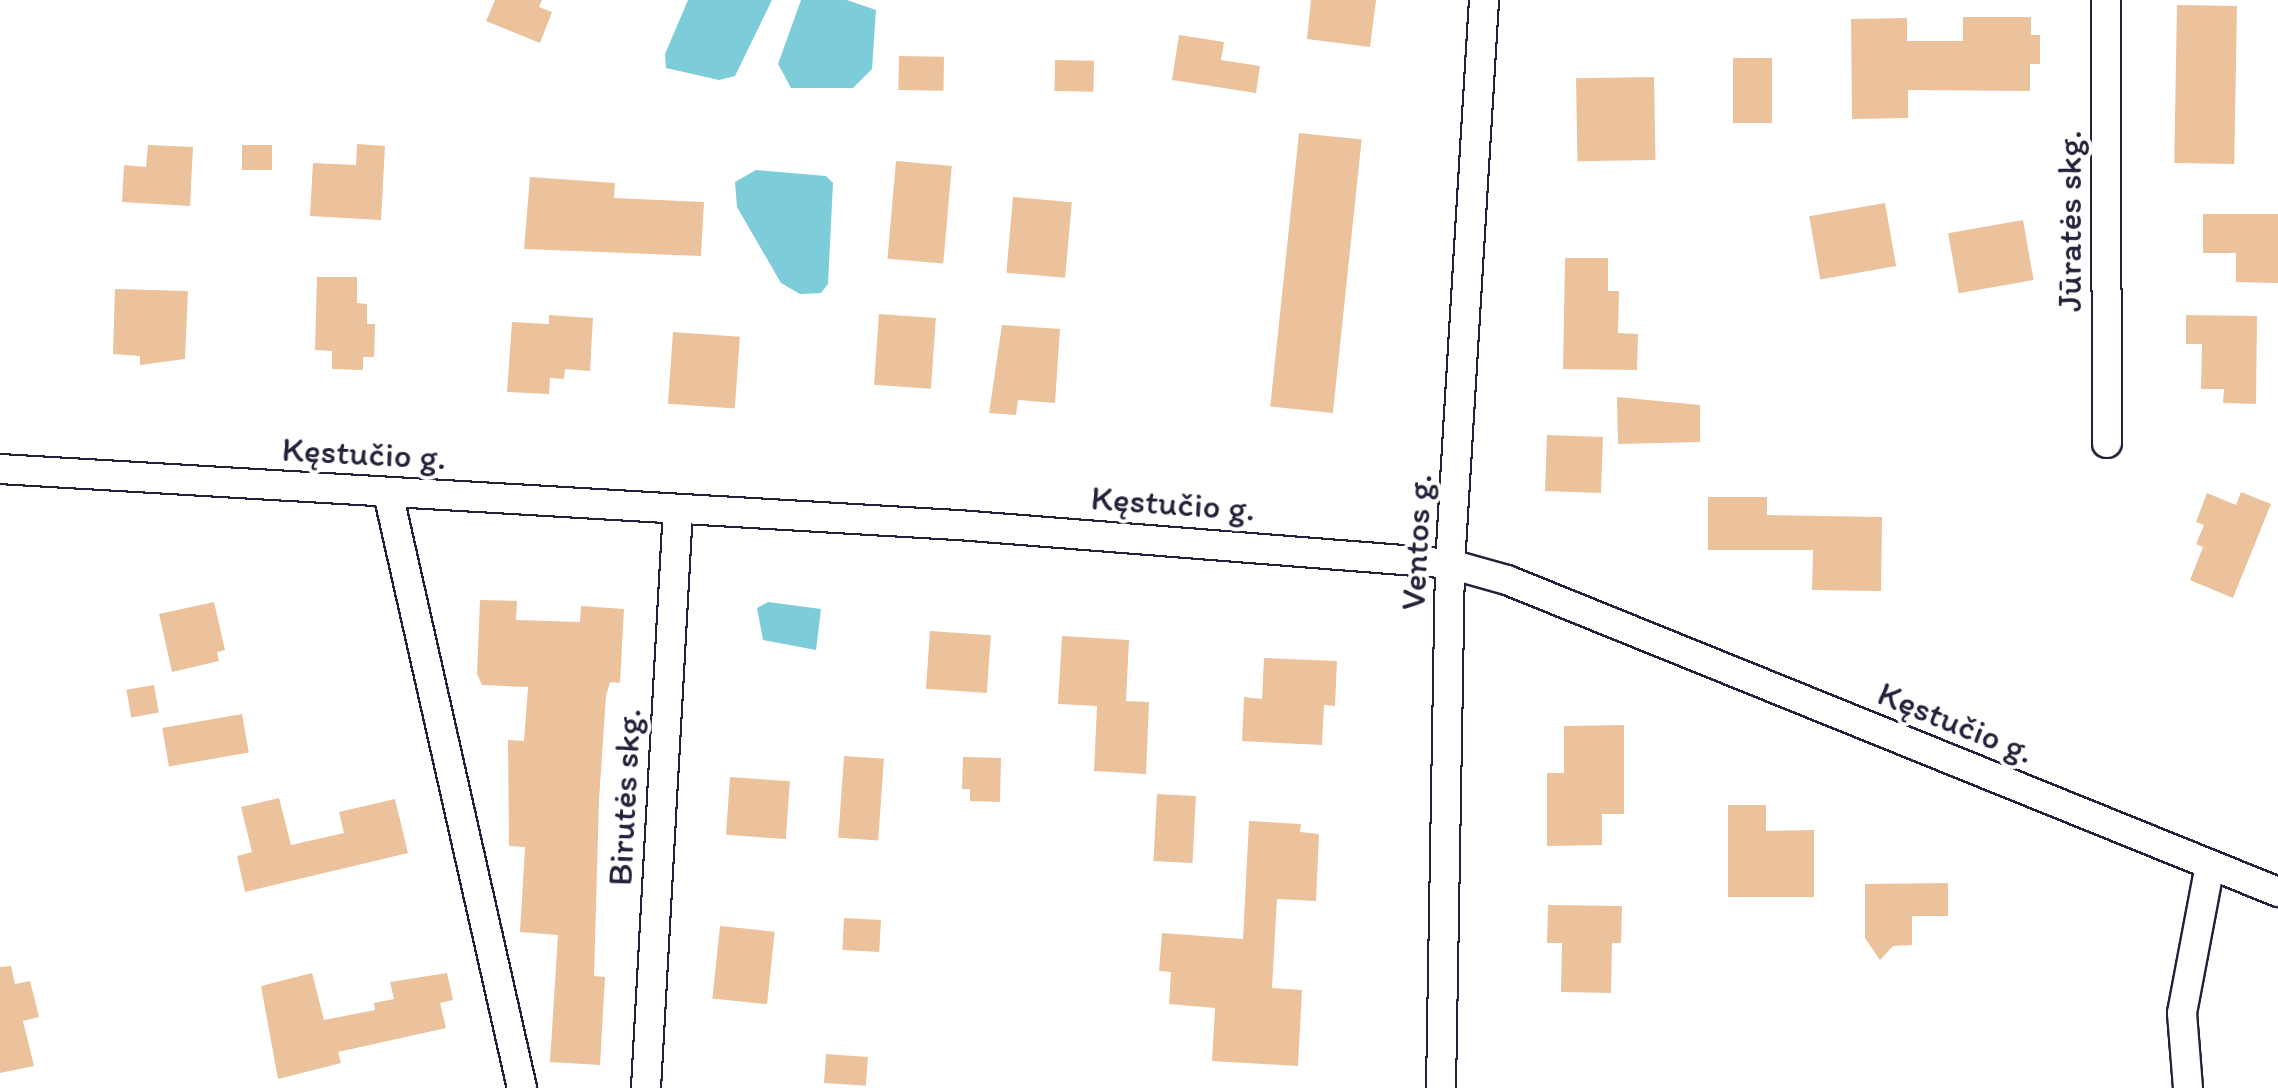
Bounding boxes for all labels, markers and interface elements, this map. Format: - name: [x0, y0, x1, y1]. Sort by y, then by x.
- street label: Jūratės skg.: [2048, 130, 2090, 312]
- street label: Kęstučio g.: [281, 428, 447, 478]
- street label: Ventos g.: [1391, 473, 1441, 611]
- street label: Kęstučio g.: [1089, 476, 1257, 530]
- street label: Kęstučio g.: [1872, 672, 2040, 772]
- street label: Birutės skg.: [598, 707, 650, 887]

